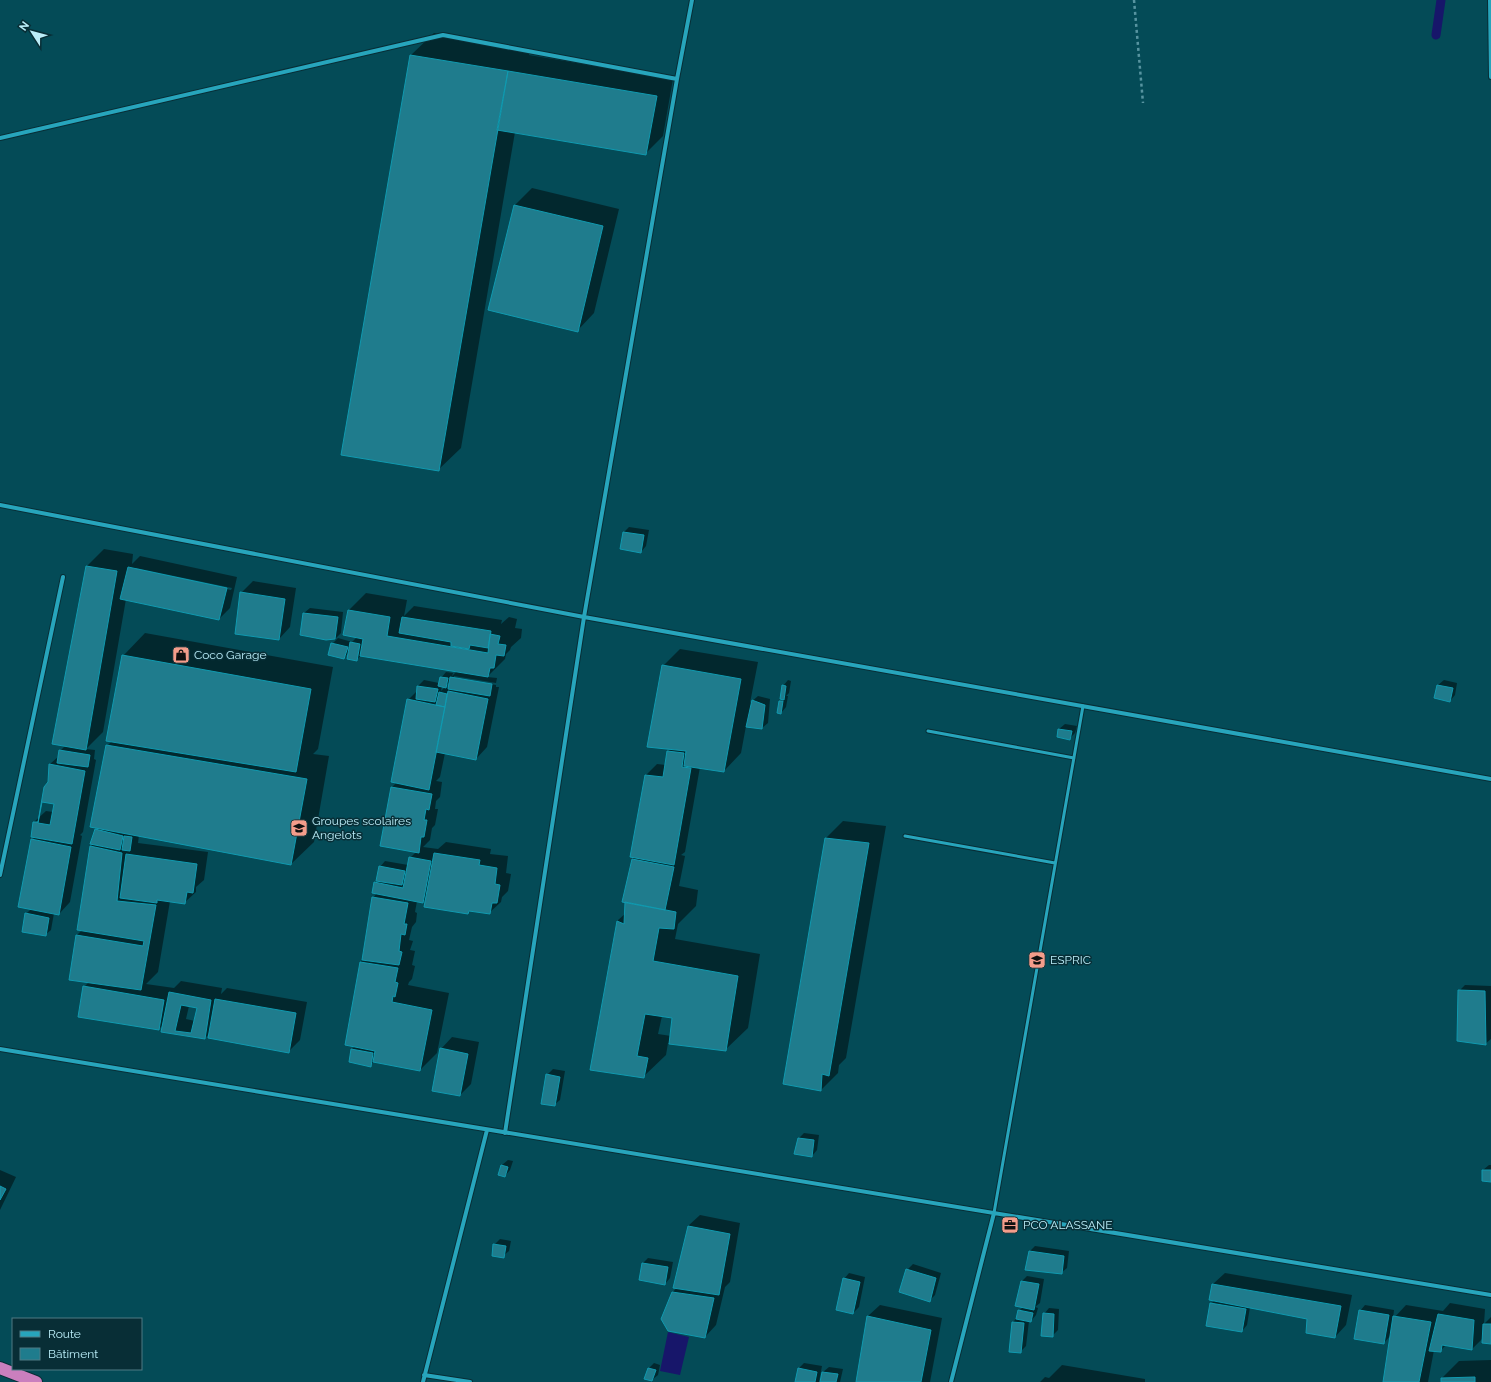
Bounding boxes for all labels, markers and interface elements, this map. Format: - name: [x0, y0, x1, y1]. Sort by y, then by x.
- north arrow: [12, 12, 52, 52]
- text: N: [17, 19, 32, 34]
- shop icon: Coco Garage: [171, 645, 191, 665]
- place label: Coco Garage: [194, 648, 266, 662]
- place label: Groupes scolaires Angelots: [312, 814, 411, 842]
- school or university icon: Groupes scolaires Angelots: [289, 818, 309, 838]
- school or university icon: ESPRIC: [1027, 950, 1047, 970]
- place label: ESPRIC: [1050, 953, 1091, 967]
- office icon: PCO ALASSANE: [1000, 1215, 1020, 1235]
- place label: PCO ALASSANE: [1023, 1218, 1113, 1232]
- legend: [12, 1318, 142, 1370]
- text: Route: [48, 1327, 81, 1341]
- text: Bâtiment: [48, 1347, 98, 1361]

